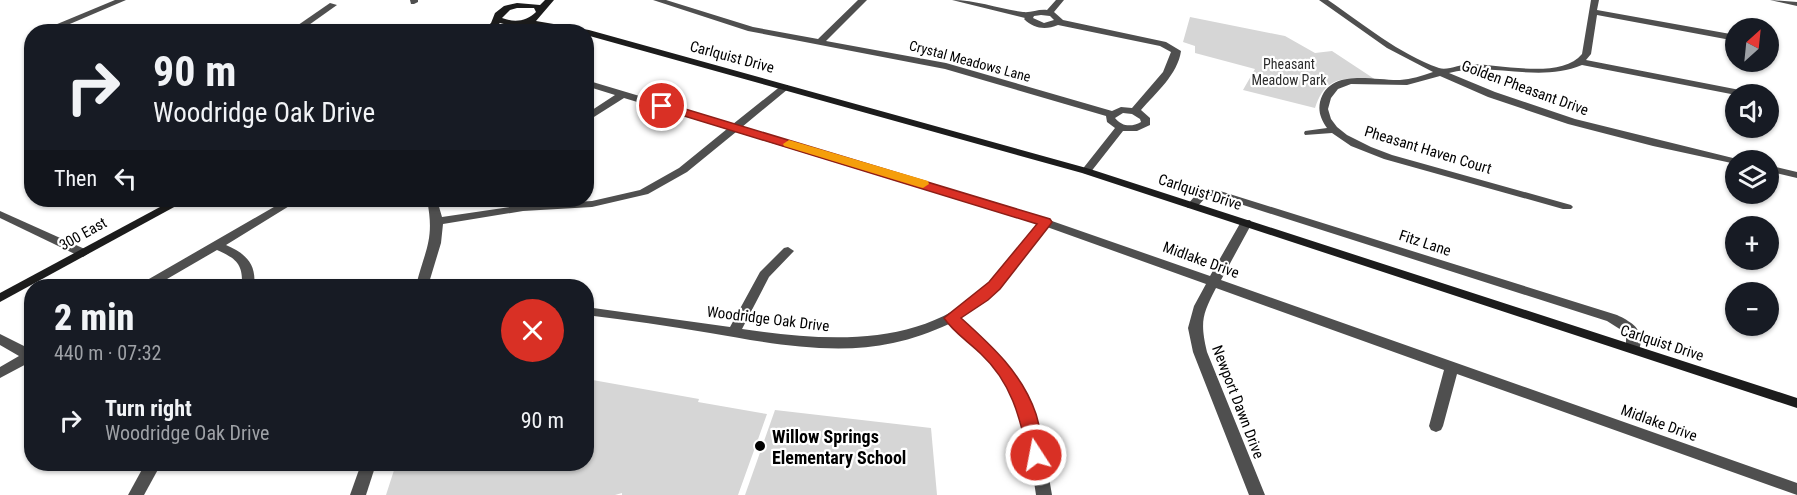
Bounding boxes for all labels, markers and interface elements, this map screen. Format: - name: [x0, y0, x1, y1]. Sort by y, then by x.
- north arrow: [1725, 18, 1779, 72]
- map controls: [1725, 18, 1779, 336]
- street label: Carlquist Drive: [688, 37, 776, 77]
- street label: Crystal Meadows Lane: [908, 37, 1033, 85]
- text: 90 m: [153, 47, 236, 96]
- icon: right: [54, 48, 132, 126]
- park label: Pheasant Meadow Park: [1251, 56, 1327, 88]
- street label: Golden Pheasant Drive: [1459, 57, 1591, 119]
- pin: [636, 80, 687, 131]
- button: sound: [1725, 84, 1779, 138]
- icon: arrive: [645, 89, 678, 122]
- text: Woodridge Oak Drive: [153, 97, 375, 129]
- street label: Pheasant Haven Court: [1362, 122, 1494, 178]
- button: layers: [1725, 150, 1779, 204]
- icon: left: [109, 162, 142, 195]
- text: Then: [54, 166, 97, 191]
- street label: Carlquist Drive: [1156, 170, 1244, 214]
- street label: 300 East: [56, 214, 110, 254]
- button: +: [1725, 216, 1779, 270]
- street label: Fitz Lane: [1397, 226, 1453, 260]
- street label: Midlake Drive: [1160, 238, 1242, 282]
- button: −: [1725, 282, 1779, 336]
- text: 2 min: [54, 297, 134, 339]
- button: close: [501, 299, 564, 362]
- street label: Woodridge Oak Drive: [706, 303, 830, 335]
- street label: Carlquist Drive: [1618, 321, 1706, 365]
- text: 440 m · 07:32: [54, 341, 161, 365]
- street label: Newport Dawn Drive: [1208, 343, 1268, 461]
- text: Turn right: [105, 396, 192, 421]
- street label: Midlake Drive: [1618, 401, 1700, 445]
- icon: right: [54, 404, 87, 437]
- text: 90 m: [521, 408, 564, 433]
- text: Woodridge Oak Drive: [105, 421, 269, 445]
- position arrow: [1004, 423, 1068, 487]
- place label: Willow Springs Elementary School: [772, 426, 906, 468]
- marker: Willow Springs Elementary School: [753, 439, 767, 453]

